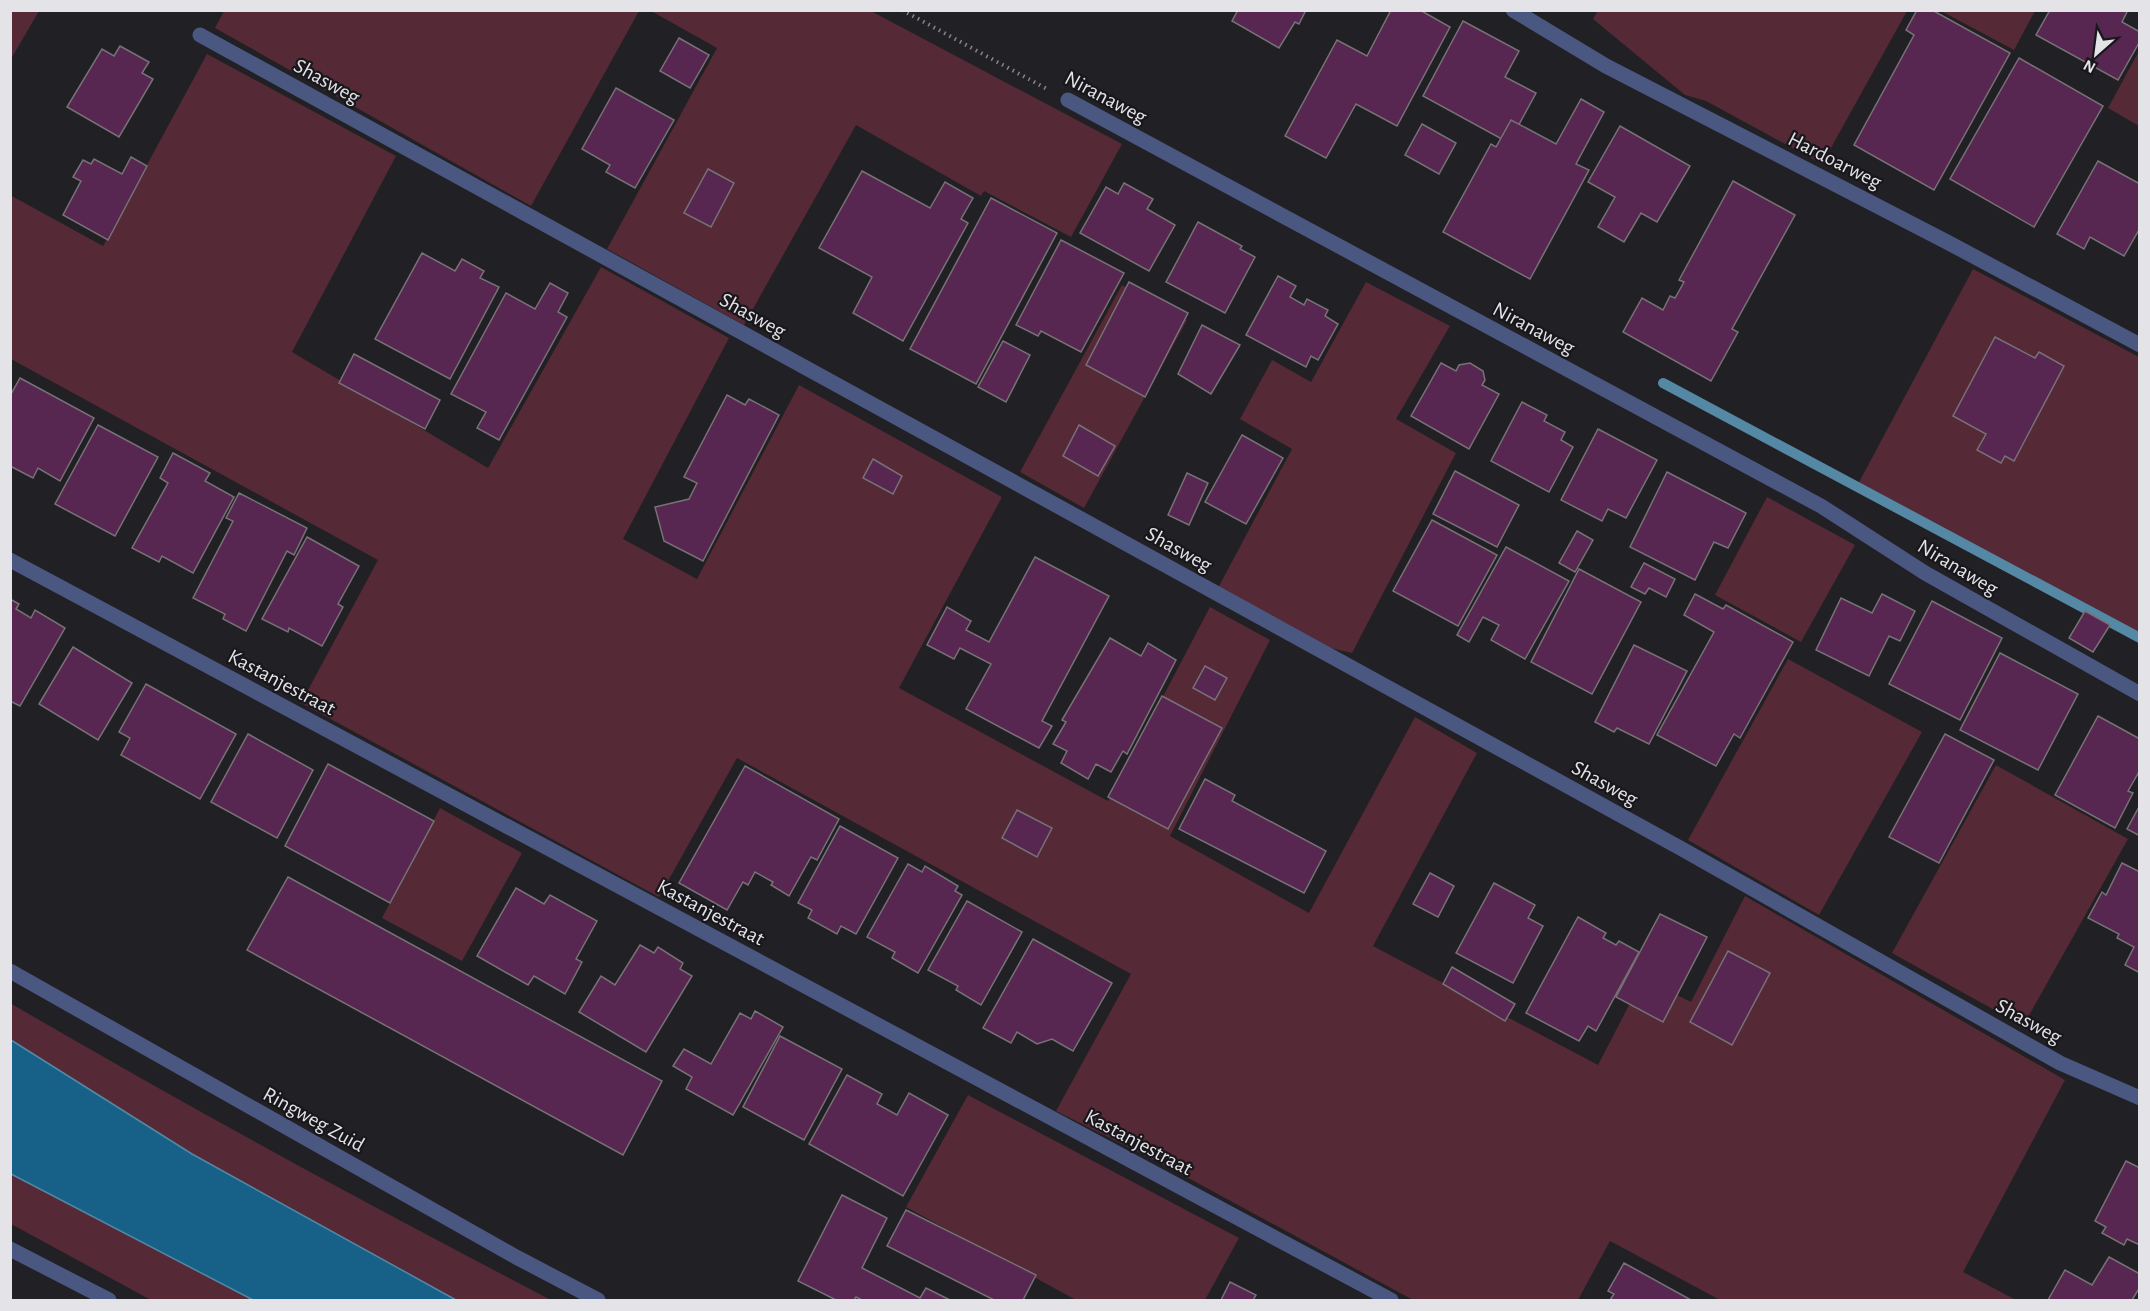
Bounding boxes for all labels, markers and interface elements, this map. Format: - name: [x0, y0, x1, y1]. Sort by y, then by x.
- north arrow: [2066, 24, 2126, 84]
- street label: Shasweg: [290, 55, 364, 108]
- text: N: [2081, 57, 2098, 76]
- street label: Niranaweg: [1061, 67, 1151, 128]
- street label: Hardoarweg: [1785, 128, 1885, 193]
- street label: Shasweg: [716, 289, 790, 342]
- street label: Niranaweg: [1489, 298, 1579, 359]
- street label: Shasweg: [1142, 523, 1216, 576]
- street label: Niranaweg: [1914, 535, 2002, 600]
- street label: Kastanjestraat: [225, 645, 339, 720]
- street label: Shasweg: [1568, 757, 1642, 810]
- street label: Kastanjestraat: [654, 875, 768, 950]
- street label: Shasweg: [1992, 995, 2066, 1048]
- street label: Ringweg Zuid: [260, 1083, 368, 1156]
- street label: Kastanjestraat: [1082, 1105, 1196, 1180]

